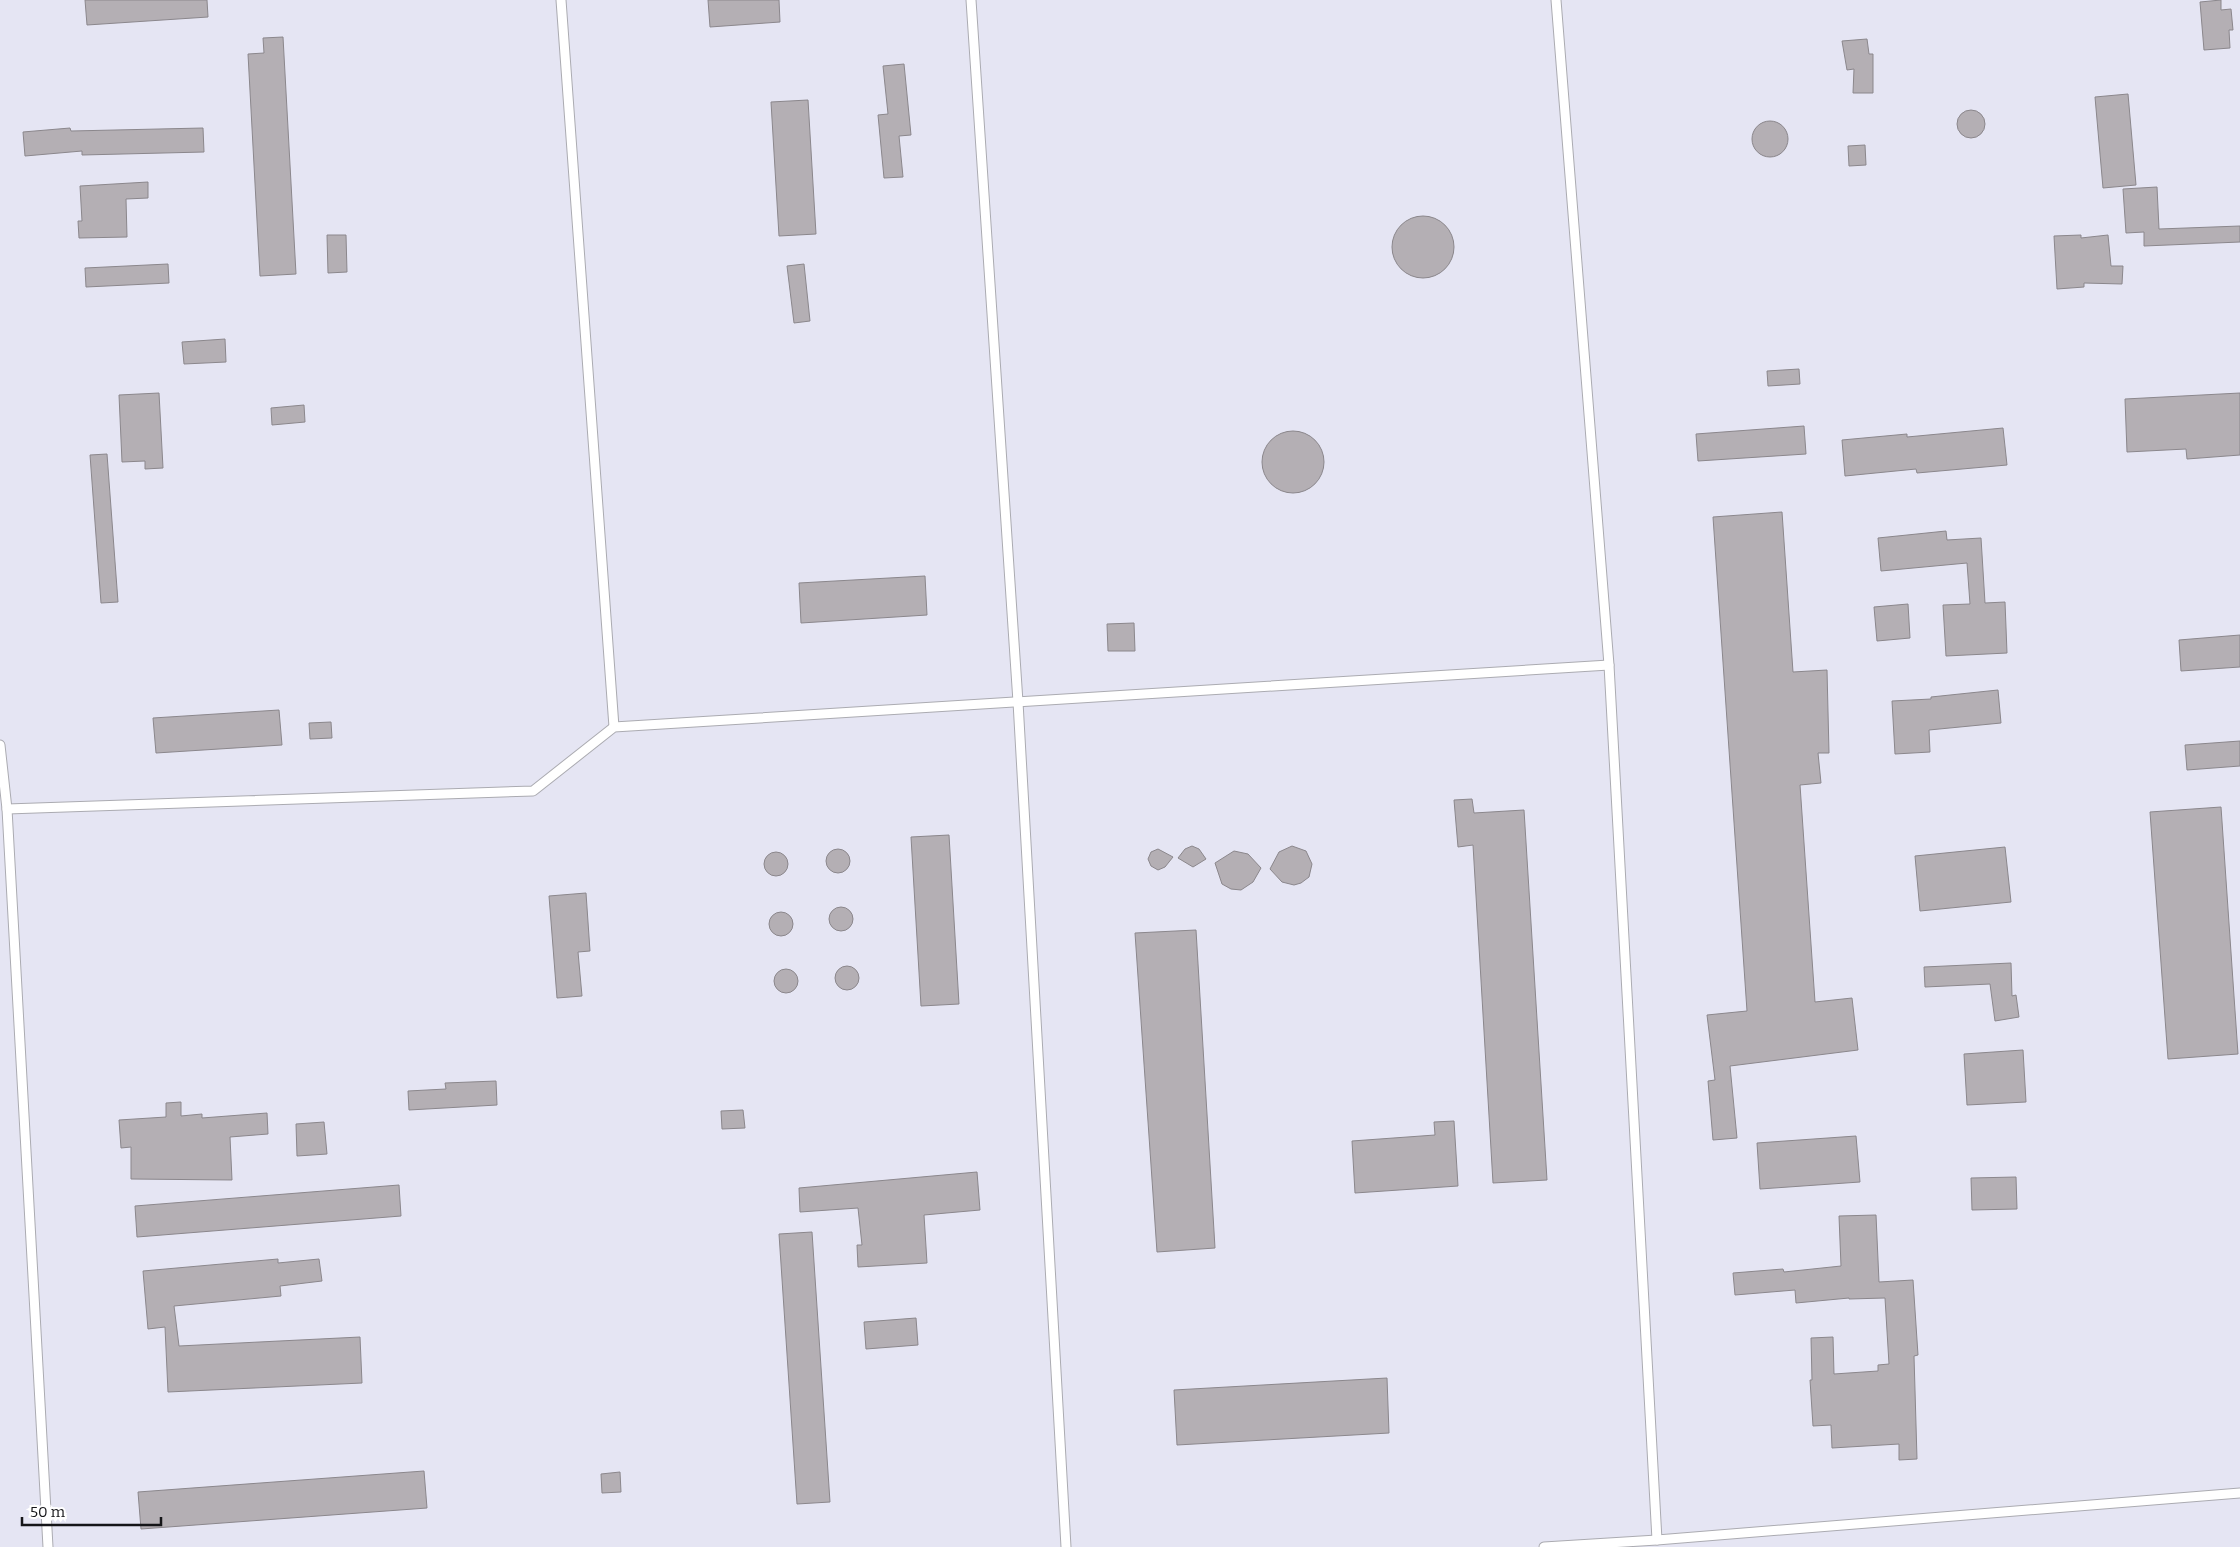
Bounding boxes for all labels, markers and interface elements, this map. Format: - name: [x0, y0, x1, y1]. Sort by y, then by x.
- scale bar: [22, 1494, 161, 1526]
- text: 50 m: [30, 1503, 66, 1521]

